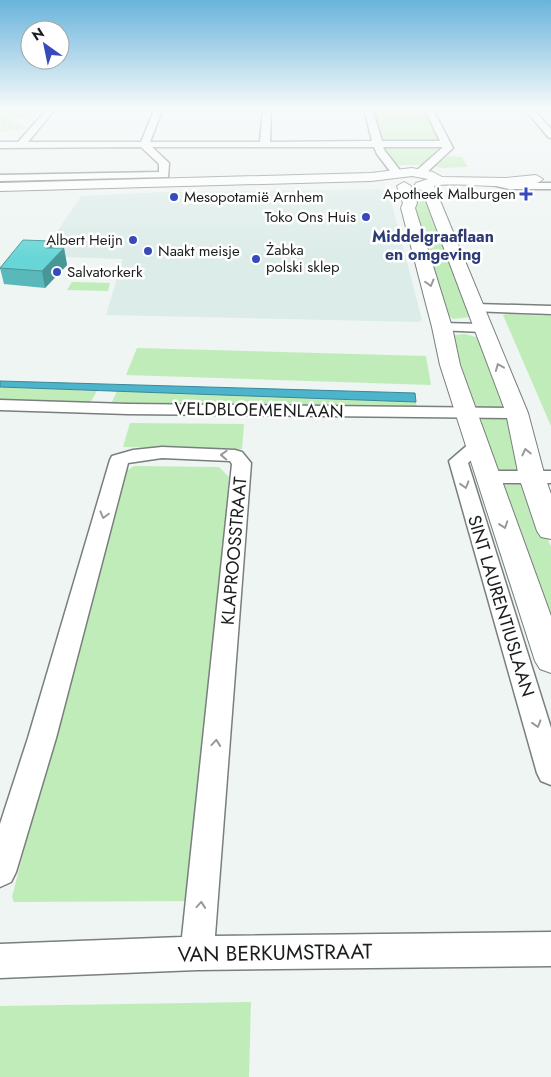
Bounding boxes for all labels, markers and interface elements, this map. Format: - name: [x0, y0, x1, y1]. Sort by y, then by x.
- north arrow: [20, 20, 70, 70]
- text: N: [28, 23, 48, 46]
- place label: Apotheek Malburgen: [383, 183, 516, 205]
- place label: Mesopotamië Arnhem: [184, 186, 324, 208]
- marker: Apotheek Malburgen: [520, 188, 532, 200]
- marker: Mesopotamië Arnhem: [168, 191, 180, 203]
- place label: Toko Ons Huis: [264, 206, 356, 228]
- marker: Toko Ons Huis: [360, 211, 372, 223]
- district label: Middelgraaflaan en omgeving: [372, 225, 494, 266]
- place label: Albert Heijn: [46, 229, 123, 251]
- marker: Albert Heijn: [127, 234, 139, 246]
- place label: Żabka polski sklep: [266, 239, 340, 278]
- place label: Naakt meisje: [158, 240, 240, 262]
- marker: Naakt meisje: [142, 245, 154, 257]
- marker: Żabka polski sklep: [250, 253, 262, 265]
- place label: Salvatorkerk: [67, 261, 143, 283]
- marker: Salvatorkerk: [51, 266, 63, 278]
- one-way arrow: [424, 278, 435, 287]
- one-way arrow: [495, 363, 506, 372]
- street label: VELDBLOEMENLAAN: [174, 396, 344, 424]
- one-way arrow: [521, 447, 532, 456]
- one-way arrow: [220, 450, 228, 461]
- street label: KLAPROOSSTRAAT: [215, 475, 253, 626]
- one-way arrow: [460, 480, 470, 488]
- one-way arrow: [99, 511, 110, 519]
- street label: SINT LAURENTIUSLAAN: [461, 512, 541, 700]
- one-way arrow: [498, 521, 508, 529]
- one-way arrow: [531, 720, 541, 728]
- one-way arrow: [210, 739, 221, 747]
- one-way arrow: [195, 900, 206, 908]
- street label: VAN BERKUMSTRAAT: [177, 936, 373, 970]

